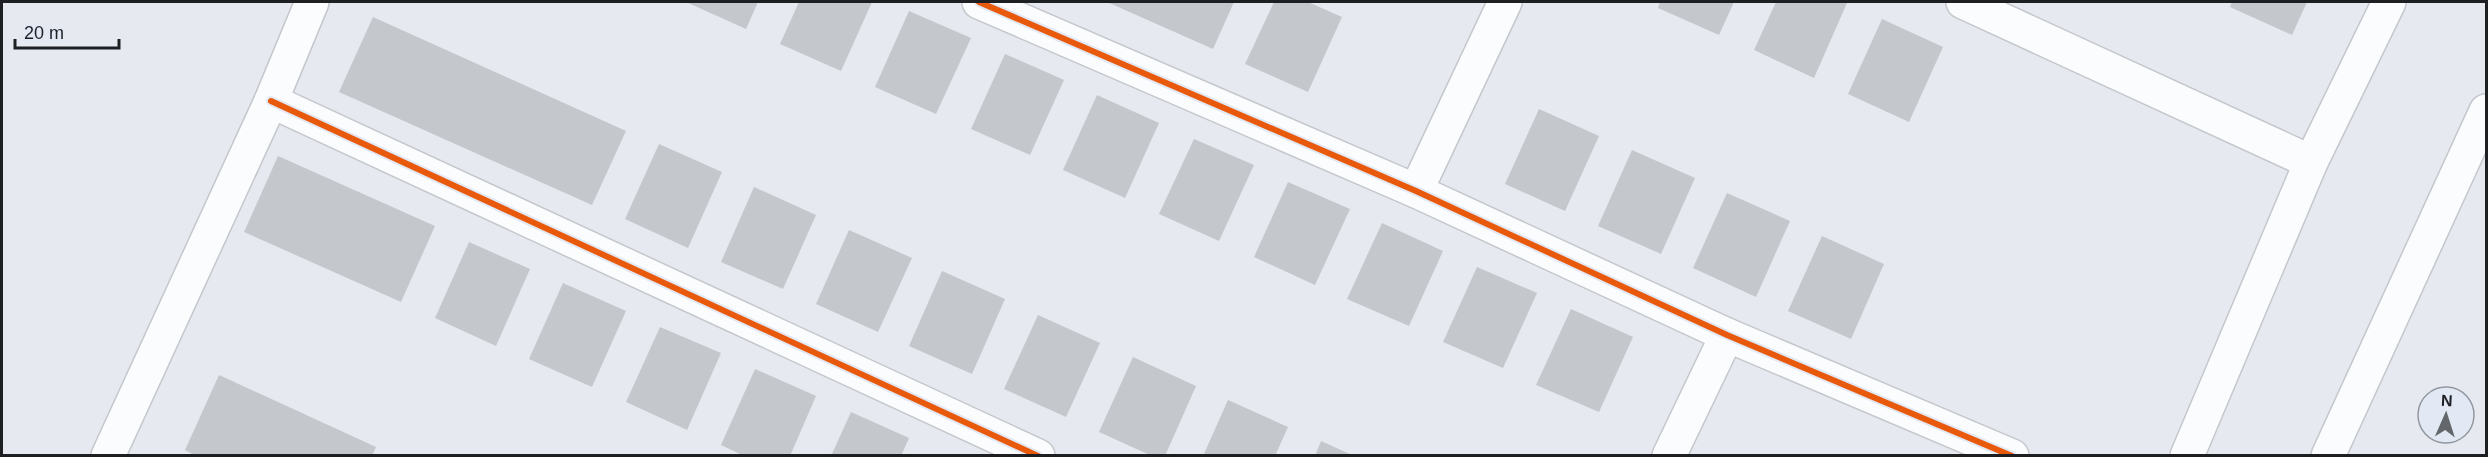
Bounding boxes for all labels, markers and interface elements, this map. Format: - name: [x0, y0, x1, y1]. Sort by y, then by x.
- scale bar: [15, 12, 118, 50]
- text: 20 m: [24, 23, 64, 43]
- north arrow: [2416, 385, 2476, 445]
- text: N: [2441, 392, 2453, 409]

